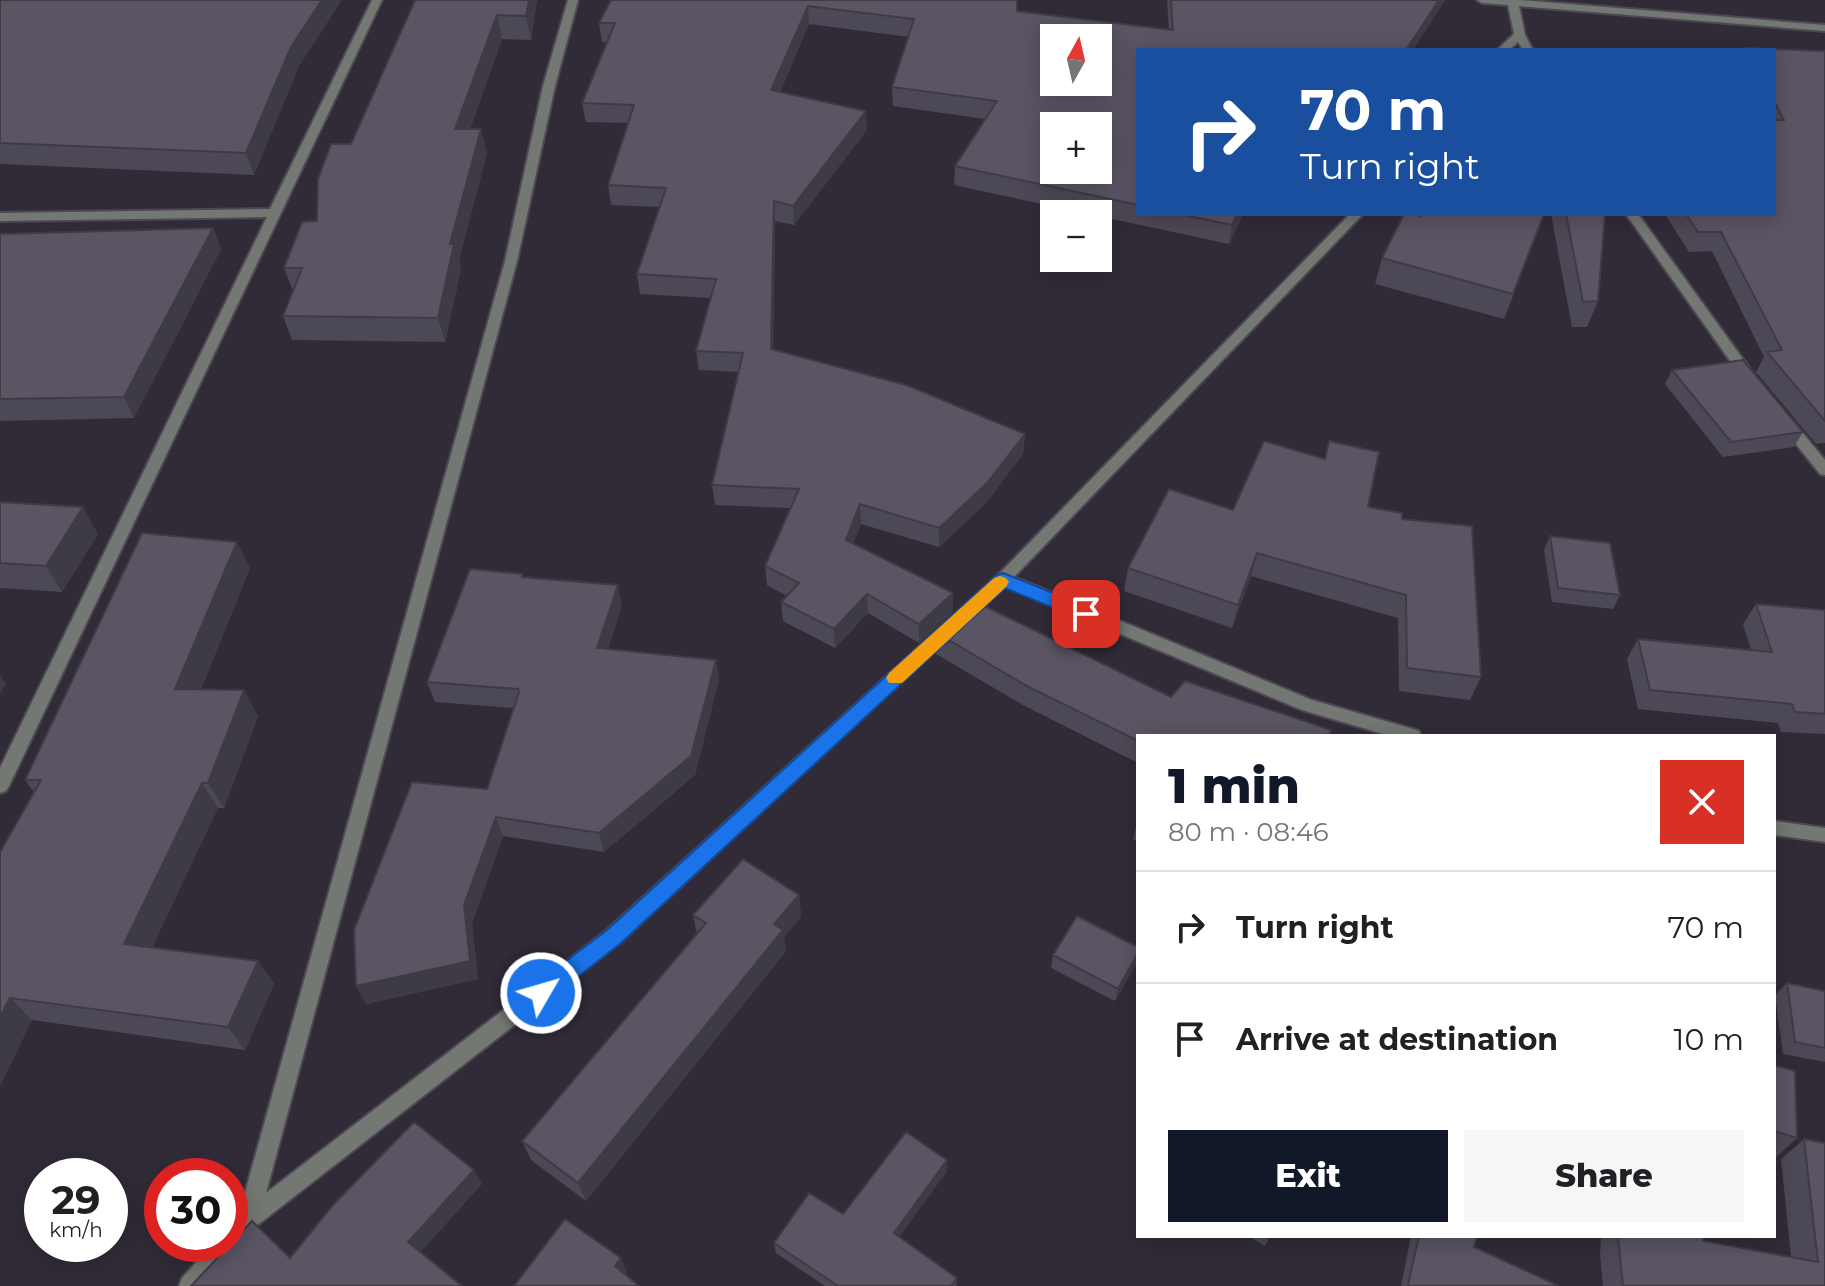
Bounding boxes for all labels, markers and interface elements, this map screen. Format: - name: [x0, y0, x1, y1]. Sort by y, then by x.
- north arrow: [1040, 24, 1112, 96]
- map controls: [1040, 24, 1112, 272]
- text: 70 m: [1300, 76, 1446, 144]
- icon: right: [1168, 80, 1272, 184]
- button: +: [1040, 112, 1112, 184]
- text: Turn right: [1300, 144, 1480, 188]
- button: −: [1040, 200, 1112, 272]
- pin: [1052, 580, 1120, 648]
- icon: arrive: [1064, 592, 1108, 636]
- text: 1 min: [1168, 757, 1300, 815]
- button: close: [1660, 760, 1744, 844]
- text: 80 m · 08:46: [1168, 816, 1329, 848]
- icon: right: [1168, 905, 1212, 949]
- text: Turn right: [1236, 909, 1393, 946]
- text: 70 m: [1667, 909, 1744, 946]
- position arrow: [499, 951, 583, 1035]
- icon: arrive: [1168, 1017, 1212, 1061]
- text: Arrive at destination: [1236, 1021, 1558, 1058]
- text: 10 m: [1674, 1021, 1744, 1058]
- button: Exit: [1168, 1130, 1448, 1222]
- button: Share: [1464, 1130, 1744, 1222]
- speed limit sign: 30: [144, 1158, 248, 1262]
- text: 29: [51, 1175, 101, 1224]
- text: km/h: [49, 1218, 103, 1242]

